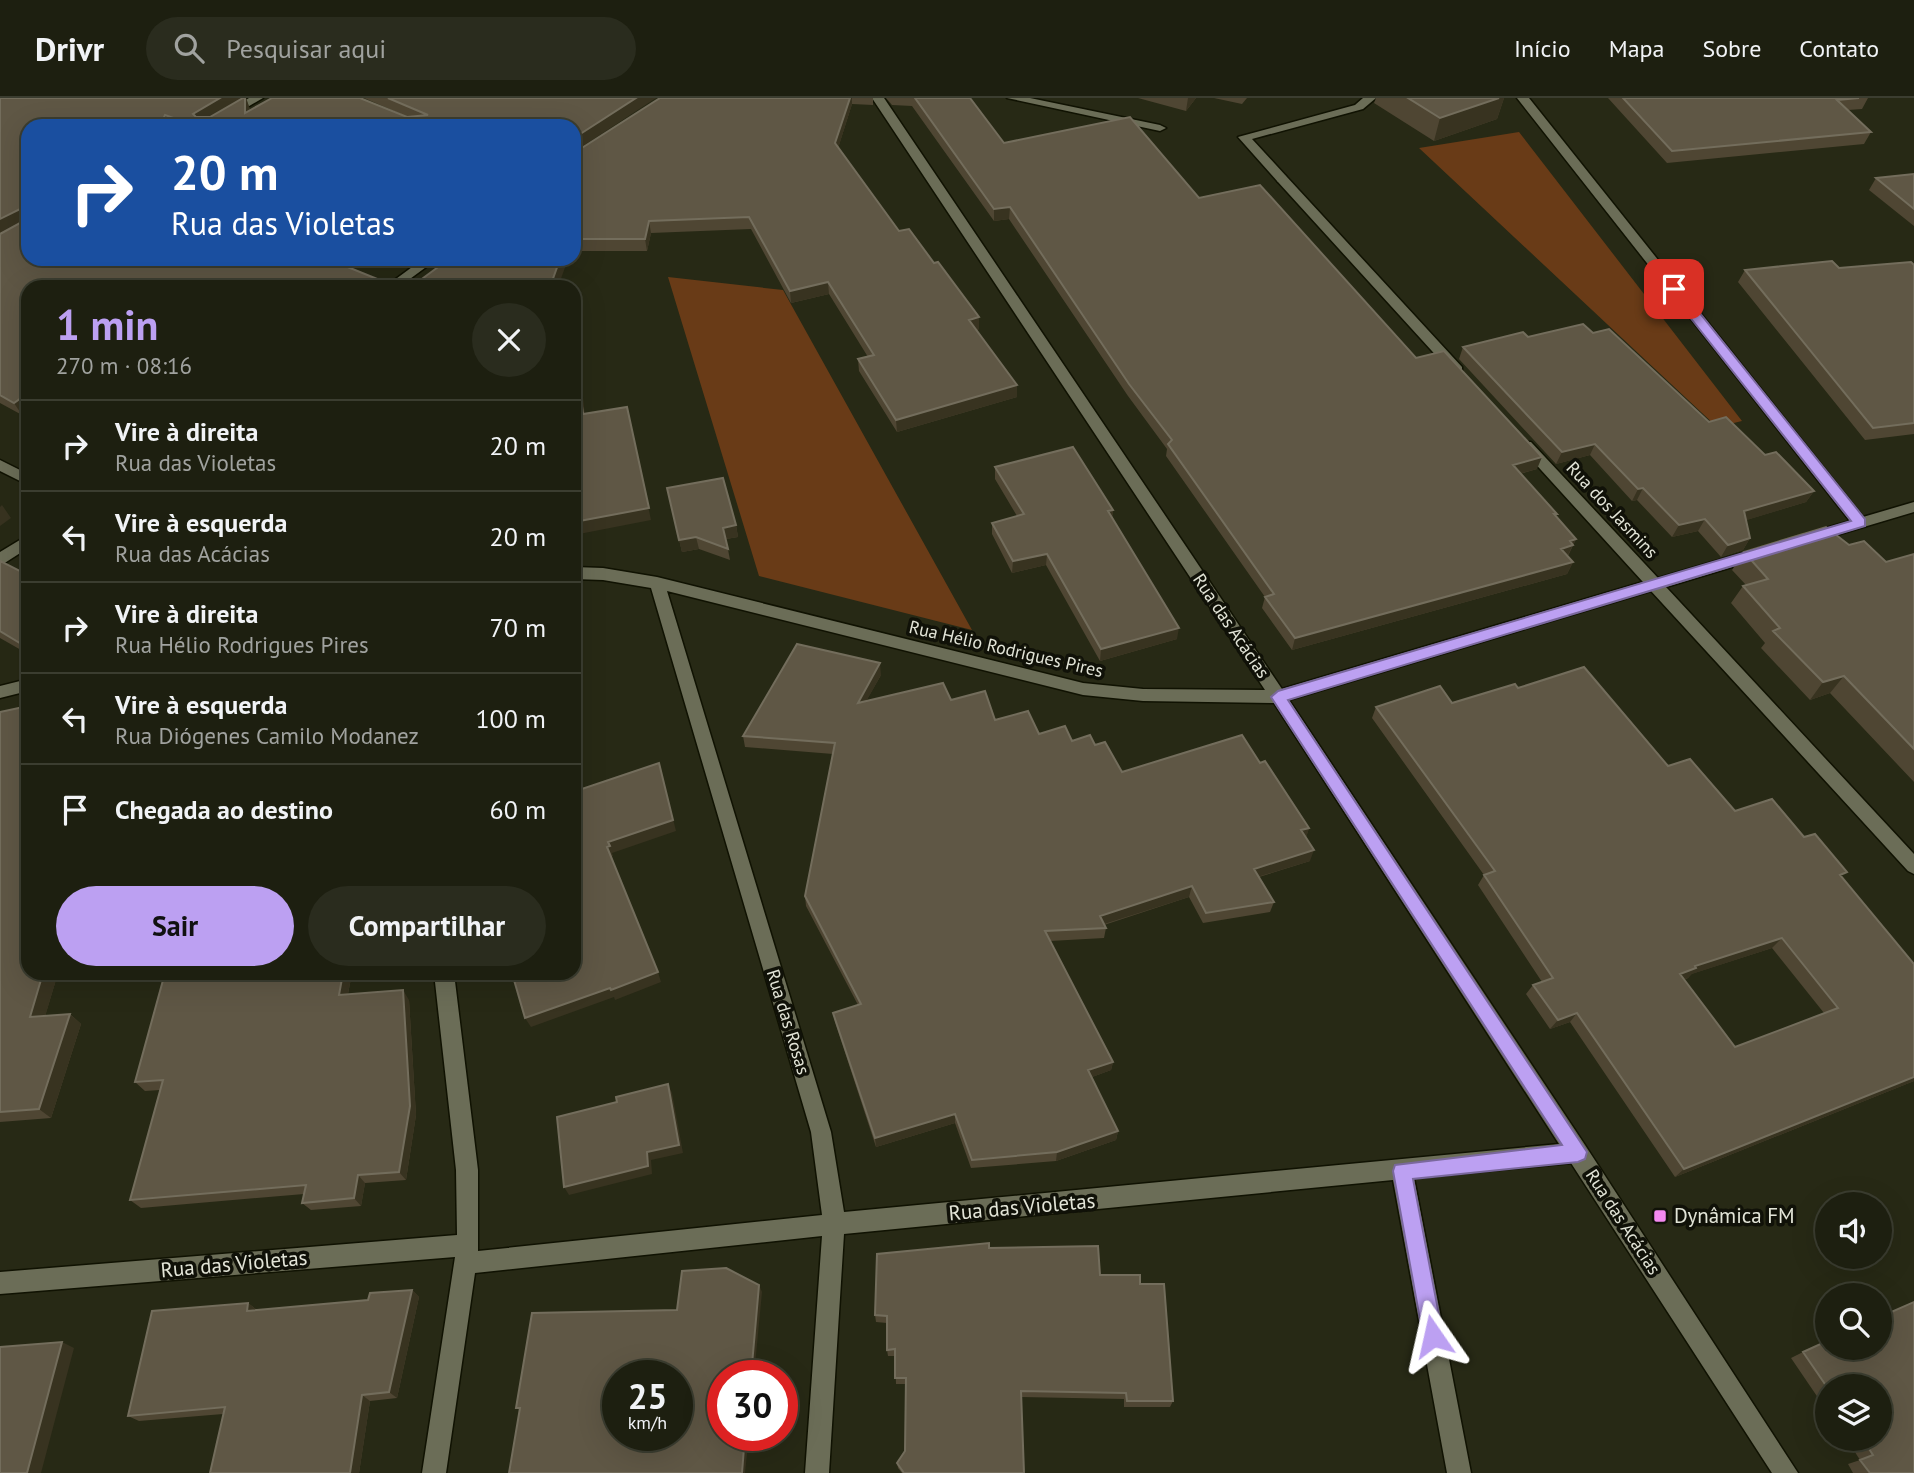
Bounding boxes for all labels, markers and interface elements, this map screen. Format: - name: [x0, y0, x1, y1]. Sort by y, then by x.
- search box: [146, 17, 636, 80]
- text: Drivr: [35, 27, 104, 70]
- icon: search: [170, 29, 208, 67]
- text: Pesquisar aqui: [226, 32, 386, 65]
- text: Início: [1514, 33, 1571, 64]
- text: Mapa: [1609, 33, 1664, 64]
- text: Sobre: [1702, 33, 1761, 64]
- text: Contato: [1799, 33, 1879, 64]
- text: 20 m: [171, 140, 278, 204]
- icon: right: [56, 147, 147, 238]
- text: Rua das Violetas: [171, 202, 395, 244]
- pin: [1644, 259, 1704, 319]
- icon: arrive: [1655, 270, 1693, 308]
- text: 1 min: [56, 297, 158, 352]
- button: close: [472, 303, 546, 377]
- text: 270 m · 08:16: [56, 351, 192, 380]
- text: Vire à direita: [115, 415, 258, 448]
- icon: right: [56, 427, 94, 465]
- text: 20 m: [490, 429, 546, 462]
- text: Rua das Violetas: [115, 448, 276, 477]
- street label: Rua dos Jasmins: [1562, 456, 1663, 563]
- text: Vire à esquerda: [115, 506, 287, 539]
- icon: left: [56, 518, 94, 556]
- text: 20 m: [490, 520, 546, 553]
- text: Rua das Acácias: [115, 539, 270, 568]
- street label: Rua das Acácias: [1188, 569, 1275, 682]
- text: Vire à direita: [115, 597, 258, 630]
- icon: right: [56, 609, 94, 647]
- text: 70 m: [490, 611, 546, 644]
- street label: Rua Hélio Rodrigues Pires: [907, 615, 1105, 682]
- text: Rua Hélio Rodrigues Pires: [115, 630, 369, 659]
- text: Vire à esquerda: [115, 688, 287, 721]
- icon: left: [56, 700, 94, 738]
- text: 100 m: [475, 702, 546, 735]
- text: Rua Diógenes Camilo Modanez: [115, 721, 419, 750]
- icon: arrive: [56, 791, 94, 829]
- text: Chegada ao destino: [115, 793, 333, 826]
- text: 60 m: [490, 793, 546, 826]
- button: Sair: [56, 886, 294, 966]
- button: Compartilhar: [308, 886, 546, 966]
- street label: Rua das Rosas: [762, 967, 815, 1077]
- street label: Rua das Acácias: [1581, 1165, 1666, 1279]
- street label: Rua das Violetas: [947, 1187, 1096, 1226]
- map controls: [1815, 1192, 1892, 1451]
- button: sound: [1815, 1192, 1892, 1269]
- place label: Dynâmica FM: [1674, 1202, 1795, 1229]
- marker: Dynâmica FM: [1652, 1208, 1668, 1224]
- street label: Rua das Violetas: [159, 1244, 308, 1283]
- button: search: [1815, 1283, 1892, 1360]
- position arrow: [1396, 1299, 1470, 1373]
- speed limit sign: 30: [707, 1360, 798, 1451]
- text: 25: [628, 1373, 667, 1419]
- button: layers: [1815, 1374, 1892, 1451]
- text: km/h: [628, 1411, 667, 1434]

